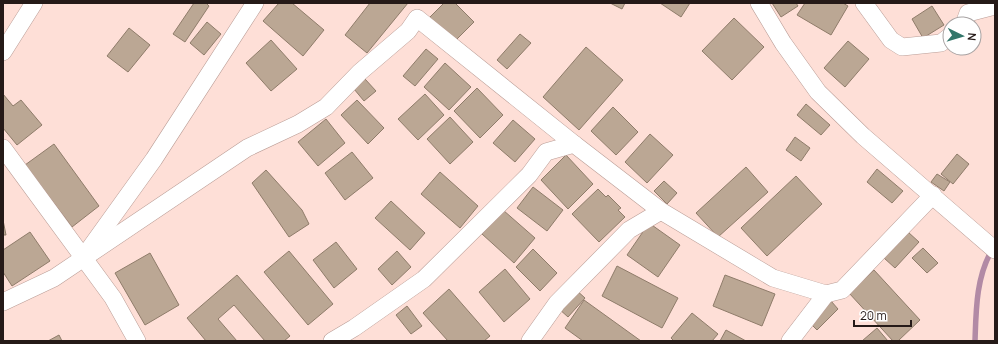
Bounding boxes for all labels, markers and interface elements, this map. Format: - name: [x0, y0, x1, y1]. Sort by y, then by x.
- north arrow: [942, 16, 982, 56]
- text: N: [965, 32, 980, 42]
- scale bar: [854, 302, 911, 328]
- text: 20 m: [860, 307, 887, 324]

